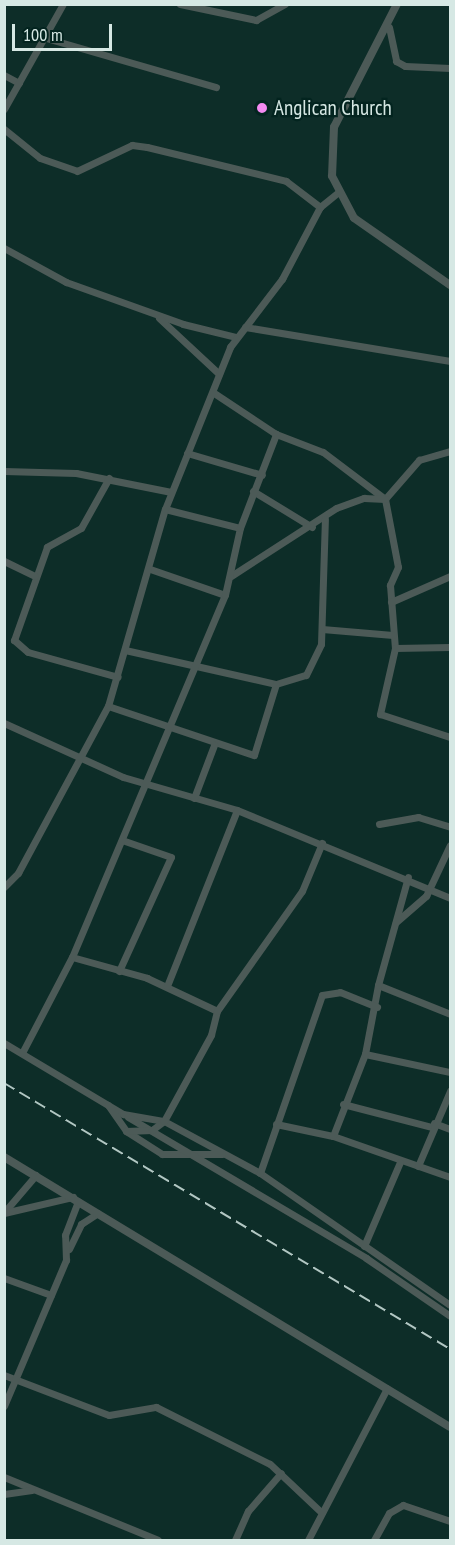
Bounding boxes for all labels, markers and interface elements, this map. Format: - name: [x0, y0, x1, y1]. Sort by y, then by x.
- scale bar: [15, 12, 116, 50]
- text: 100 m: [23, 23, 63, 46]
- place label: Anglican Church: [274, 95, 392, 121]
- marker: Anglican Church: [255, 101, 269, 115]

